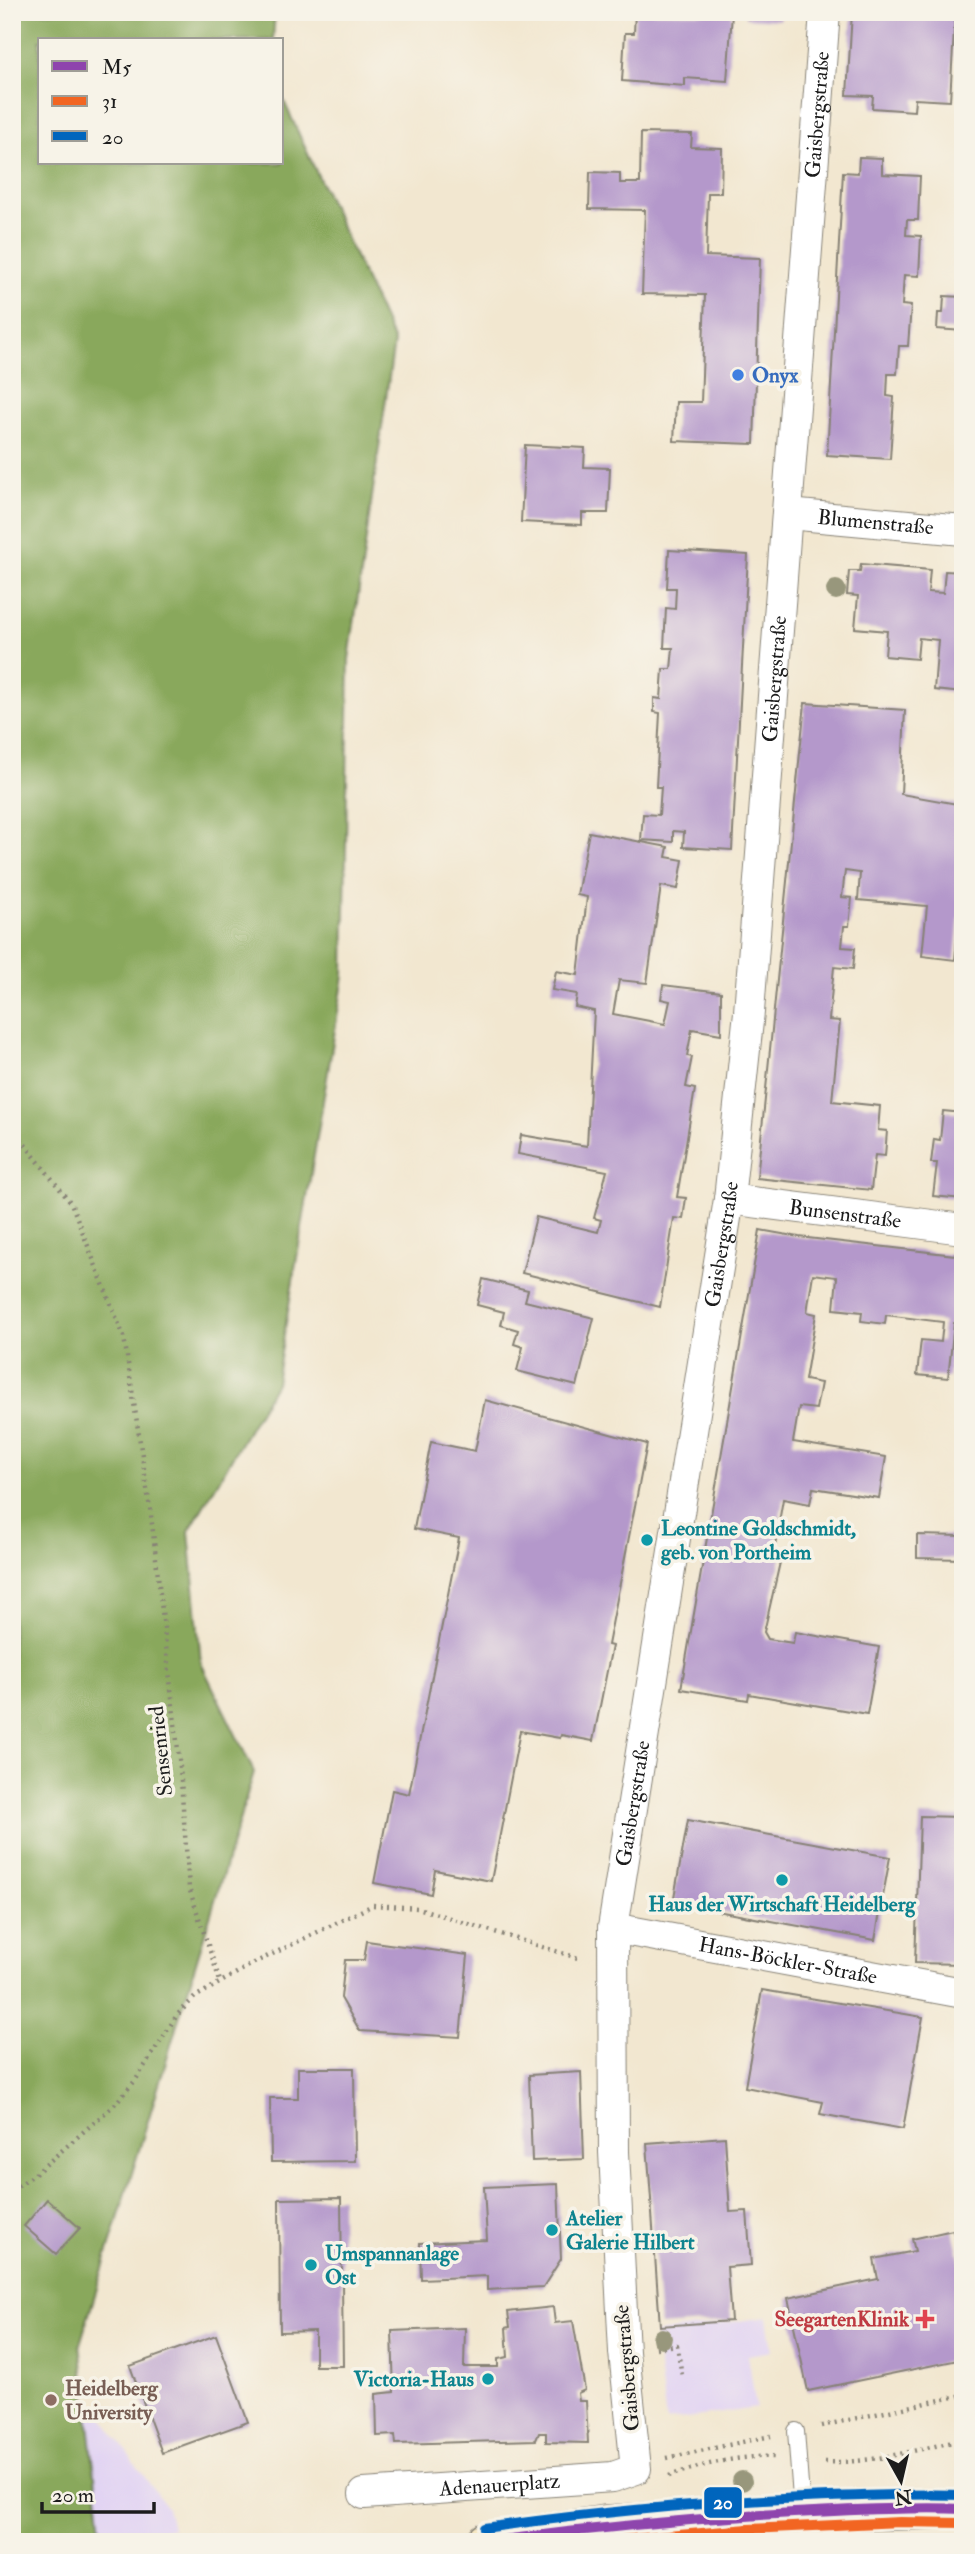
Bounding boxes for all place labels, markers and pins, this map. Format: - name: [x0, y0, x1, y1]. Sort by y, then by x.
- place label: Onyx: [752, 362, 799, 389]
- marker: Onyx: [730, 367, 746, 383]
- place label: Leontine Goldschmidt, geb. von Portheim: [660, 1515, 856, 1566]
- marker: Leontine Goldschmidt, geb. von Portheim: [639, 1532, 655, 1548]
- marker: Haus der Wirtschaft Heidelberg: [774, 1872, 790, 1888]
- place label: Haus der Wirtschaft Heidelberg: [648, 1891, 916, 1918]
- place label: Atelier Galerie Hilbert: [565, 2205, 695, 2256]
- marker: Atelier Galerie Hilbert: [544, 2222, 560, 2238]
- place label: Umspannanlage Ost: [325, 2240, 459, 2291]
- marker: Umspannanlage Ost: [303, 2257, 319, 2273]
- place label: SeegartenKlinik: [774, 2306, 910, 2333]
- marker: SeegartenKlinik: [915, 2309, 935, 2329]
- place label: Victoria-Haus: [353, 2366, 474, 2393]
- marker: Victoria-Haus: [480, 2371, 496, 2387]
- place label: Heidelberg University: [65, 2375, 158, 2426]
- marker: Heidelberg University: [43, 2392, 59, 2408]

